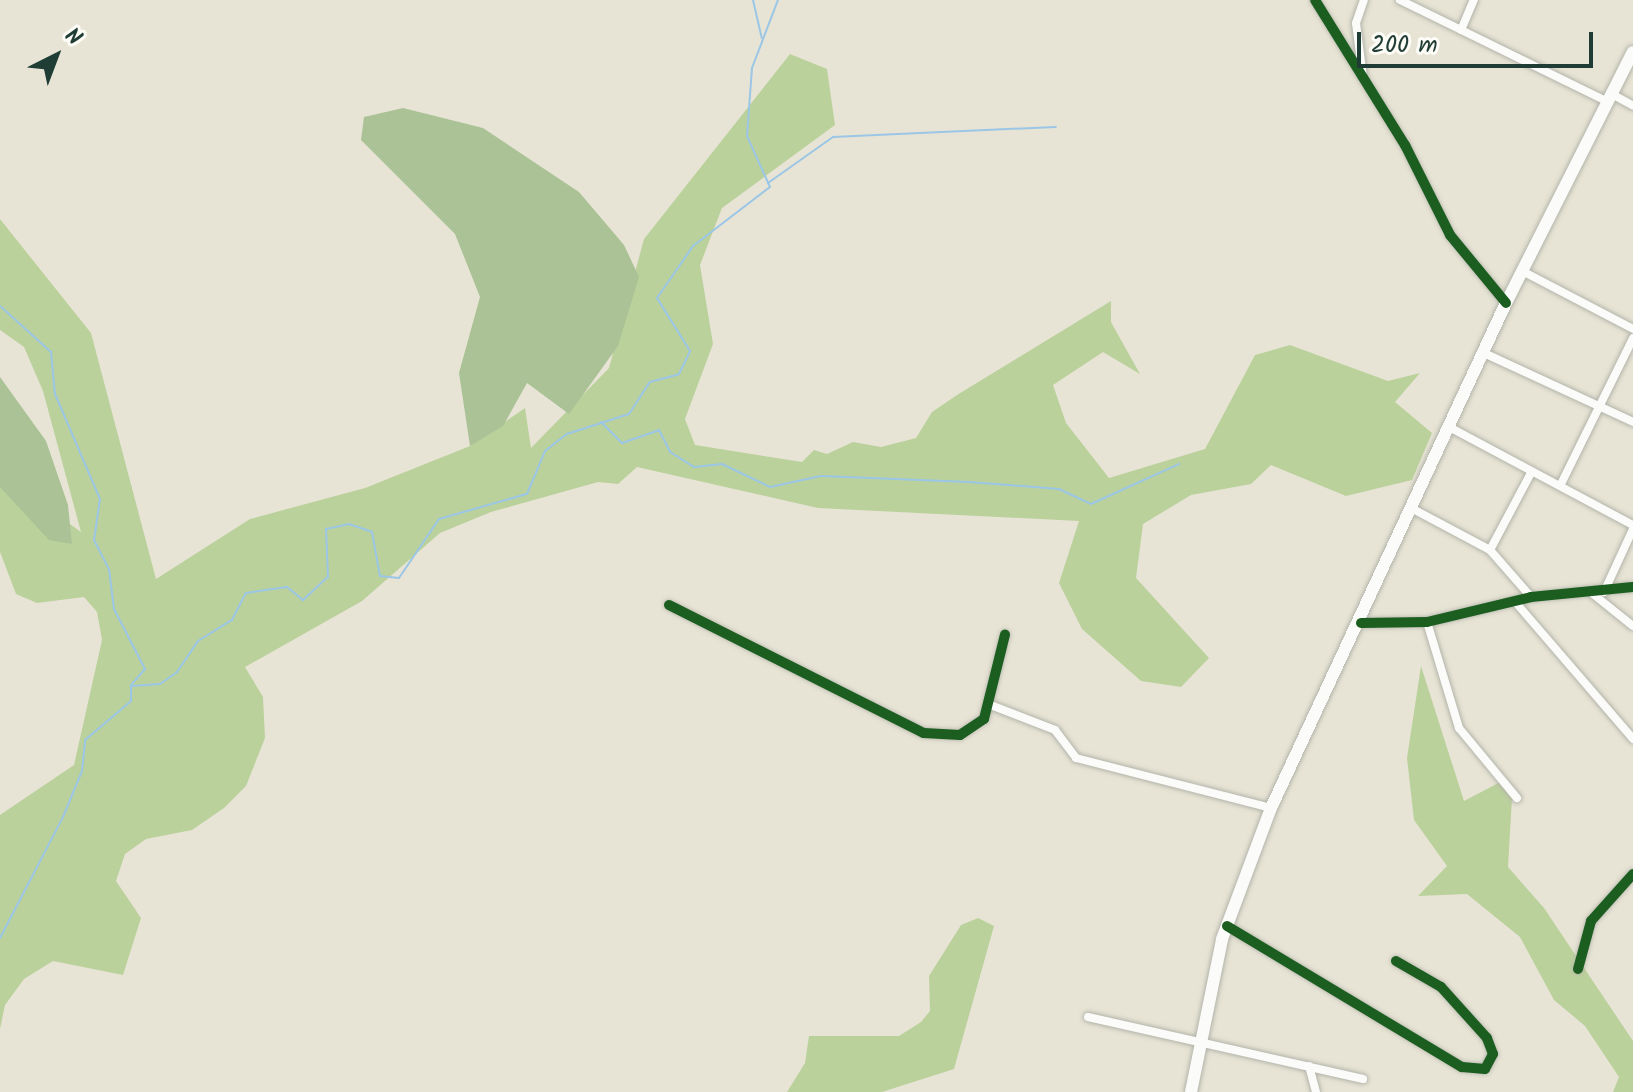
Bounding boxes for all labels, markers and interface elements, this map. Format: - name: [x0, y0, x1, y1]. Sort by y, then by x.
- north arrow: [16, 16, 96, 96]
- scale bar: [1361, 16, 1597, 66]
- text: N: [56, 20, 89, 55]
- text: 200 m: [1371, 26, 1438, 65]

